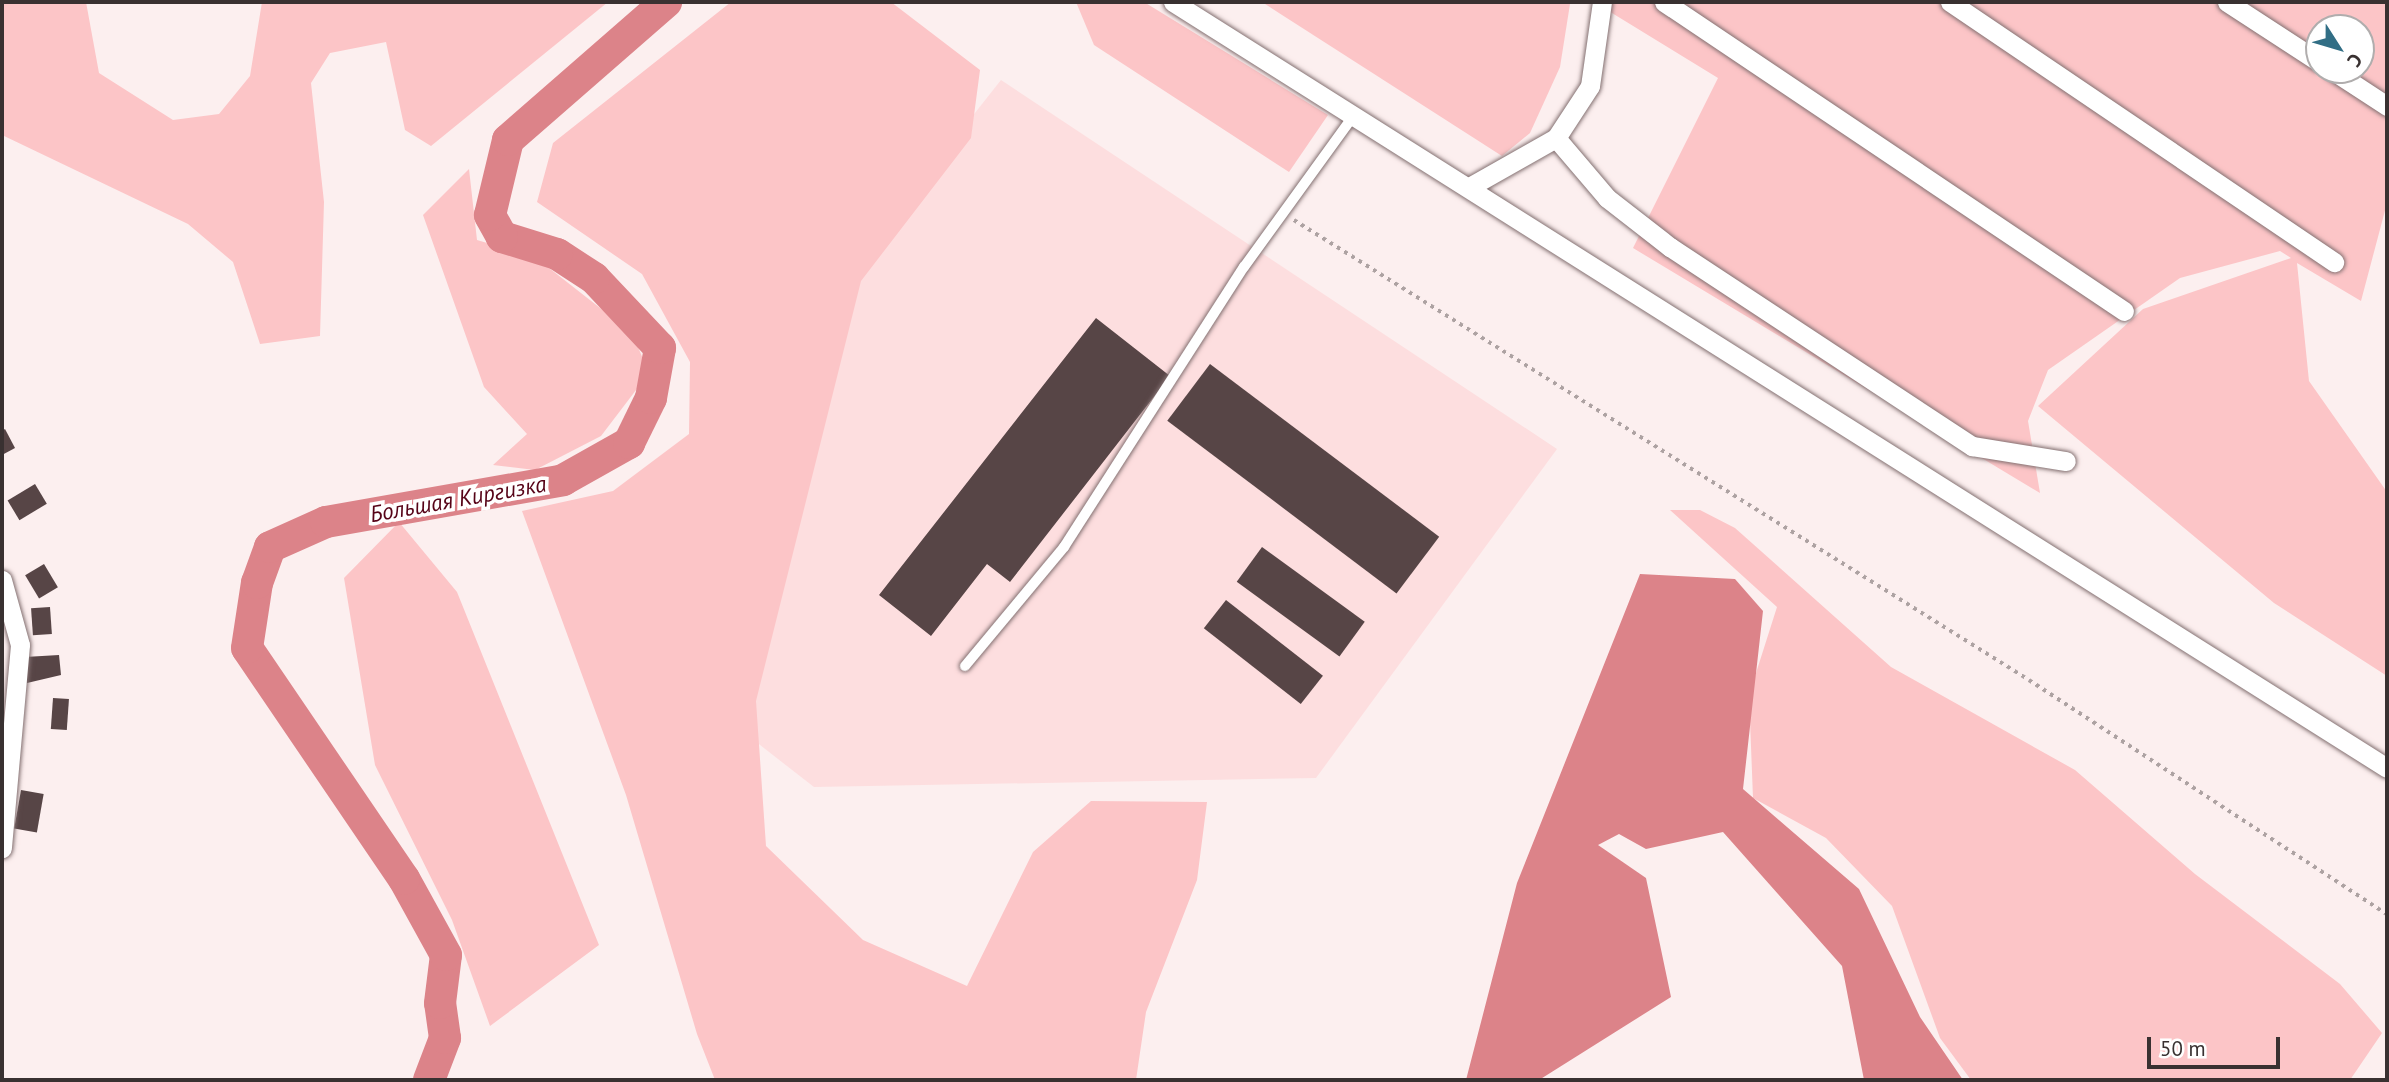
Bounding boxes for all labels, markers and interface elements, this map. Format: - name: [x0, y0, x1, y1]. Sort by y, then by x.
- north arrow: [2305, 14, 2375, 84]
- text: С: [2342, 49, 2368, 72]
- water label: Большая Киргизка: [368, 470, 548, 528]
- scale bar: [2151, 1023, 2284, 1066]
- text: 50 m: [2160, 1035, 2206, 1062]

